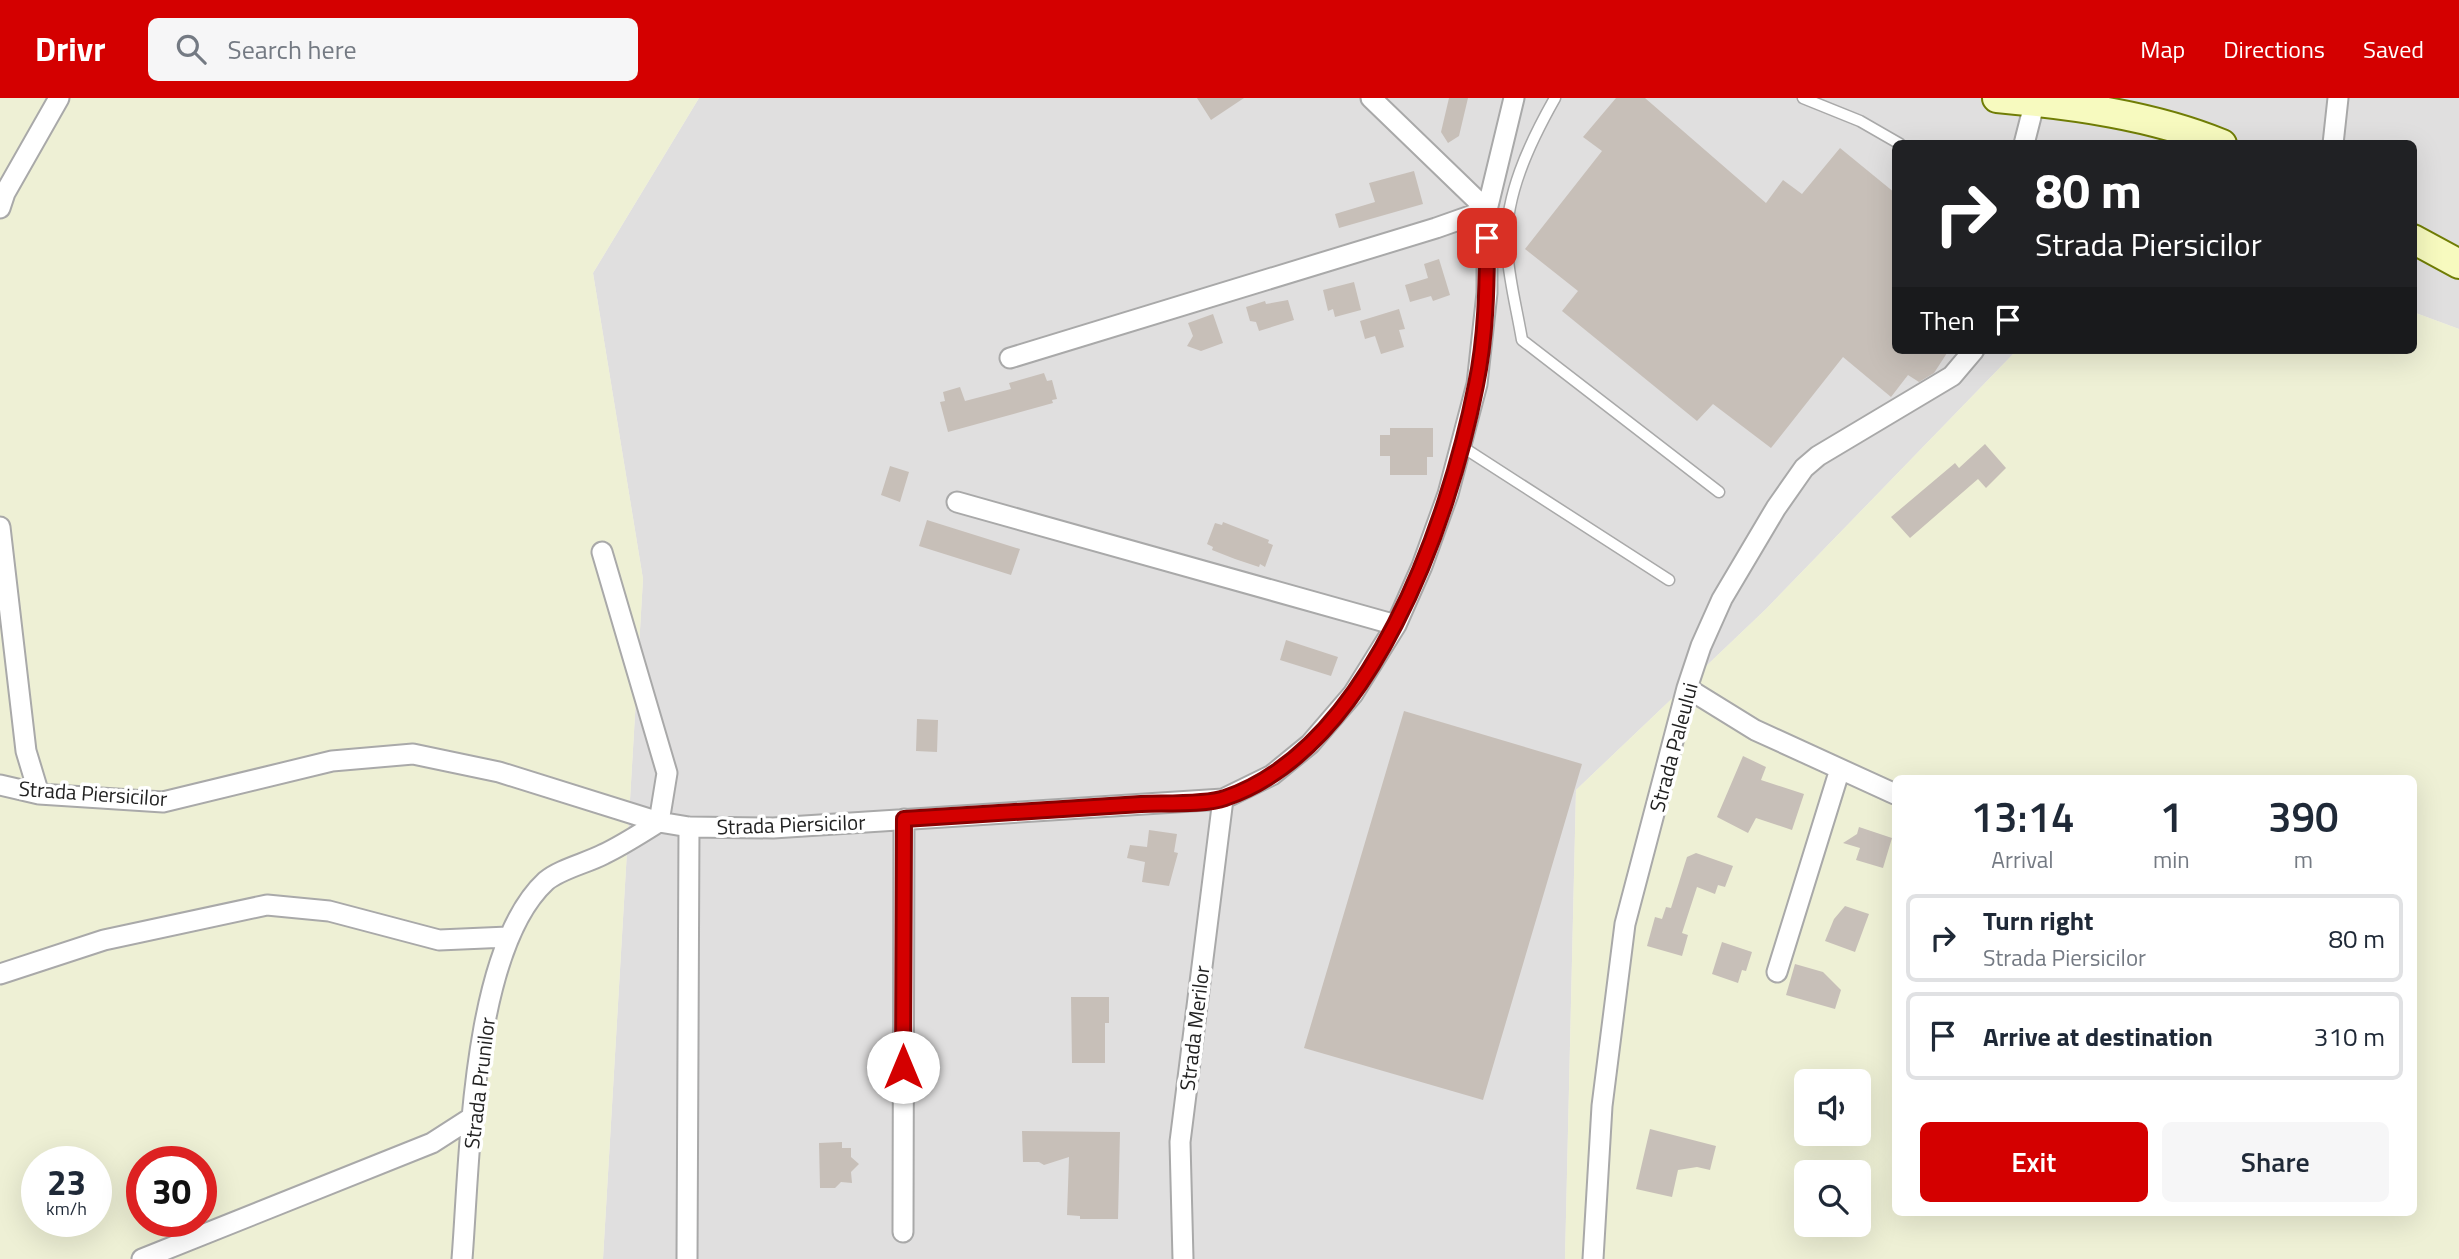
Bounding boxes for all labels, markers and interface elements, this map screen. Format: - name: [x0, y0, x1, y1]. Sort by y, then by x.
- search box: [148, 18, 638, 81]
- text: Drivr: [35, 24, 106, 74]
- icon: search: [172, 30, 210, 68]
- text: Search here: [228, 30, 357, 69]
- text: Map: [2140, 31, 2185, 67]
- text: Directions: [2223, 31, 2325, 67]
- text: Saved: [2363, 31, 2424, 67]
- text: 80 m: [2035, 152, 2142, 227]
- icon: right: [1920, 168, 2011, 259]
- pin: [1457, 208, 1517, 268]
- icon: arrive: [1468, 219, 1506, 257]
- text: Strada Piersicilor: [2035, 220, 2262, 268]
- text: Then: [1920, 301, 1975, 340]
- icon: arrive: [1989, 301, 2027, 339]
- street label: Strada Paleului: [1640, 679, 1706, 815]
- street label: Strada Piersicilor: [18, 772, 168, 814]
- text: 13:14: [1970, 784, 2075, 848]
- text: 1: [2160, 784, 2183, 848]
- text: 390: [2268, 784, 2339, 848]
- street label: Strada Piersicilor: [716, 805, 866, 843]
- text: Arrival: [1991, 842, 2054, 877]
- text: min: [2153, 842, 2190, 877]
- text: m: [2294, 842, 2313, 877]
- text: Turn right: [1983, 901, 2094, 940]
- icon: right: [1924, 919, 1962, 957]
- text: 80 m: [2328, 919, 2385, 958]
- text: Strada Piersicilor: [1983, 940, 2146, 975]
- street label: Strada Merilor: [1170, 964, 1218, 1092]
- street label: Strada Prunilor: [455, 1015, 503, 1151]
- icon: arrive: [1924, 1017, 1962, 1055]
- text: Arrive at destination: [1983, 1017, 2213, 1056]
- text: 310 m: [2314, 1017, 2385, 1056]
- position arrow: [866, 1030, 940, 1104]
- map controls: [1794, 1069, 1871, 1237]
- button: sound: [1794, 1069, 1871, 1146]
- button: Exit: [1920, 1122, 2148, 1202]
- button: Share: [2162, 1122, 2389, 1202]
- speed limit sign: 30: [126, 1146, 217, 1237]
- text: 23: [47, 1155, 86, 1209]
- button: search: [1794, 1160, 1871, 1237]
- text: km/h: [46, 1195, 87, 1222]

